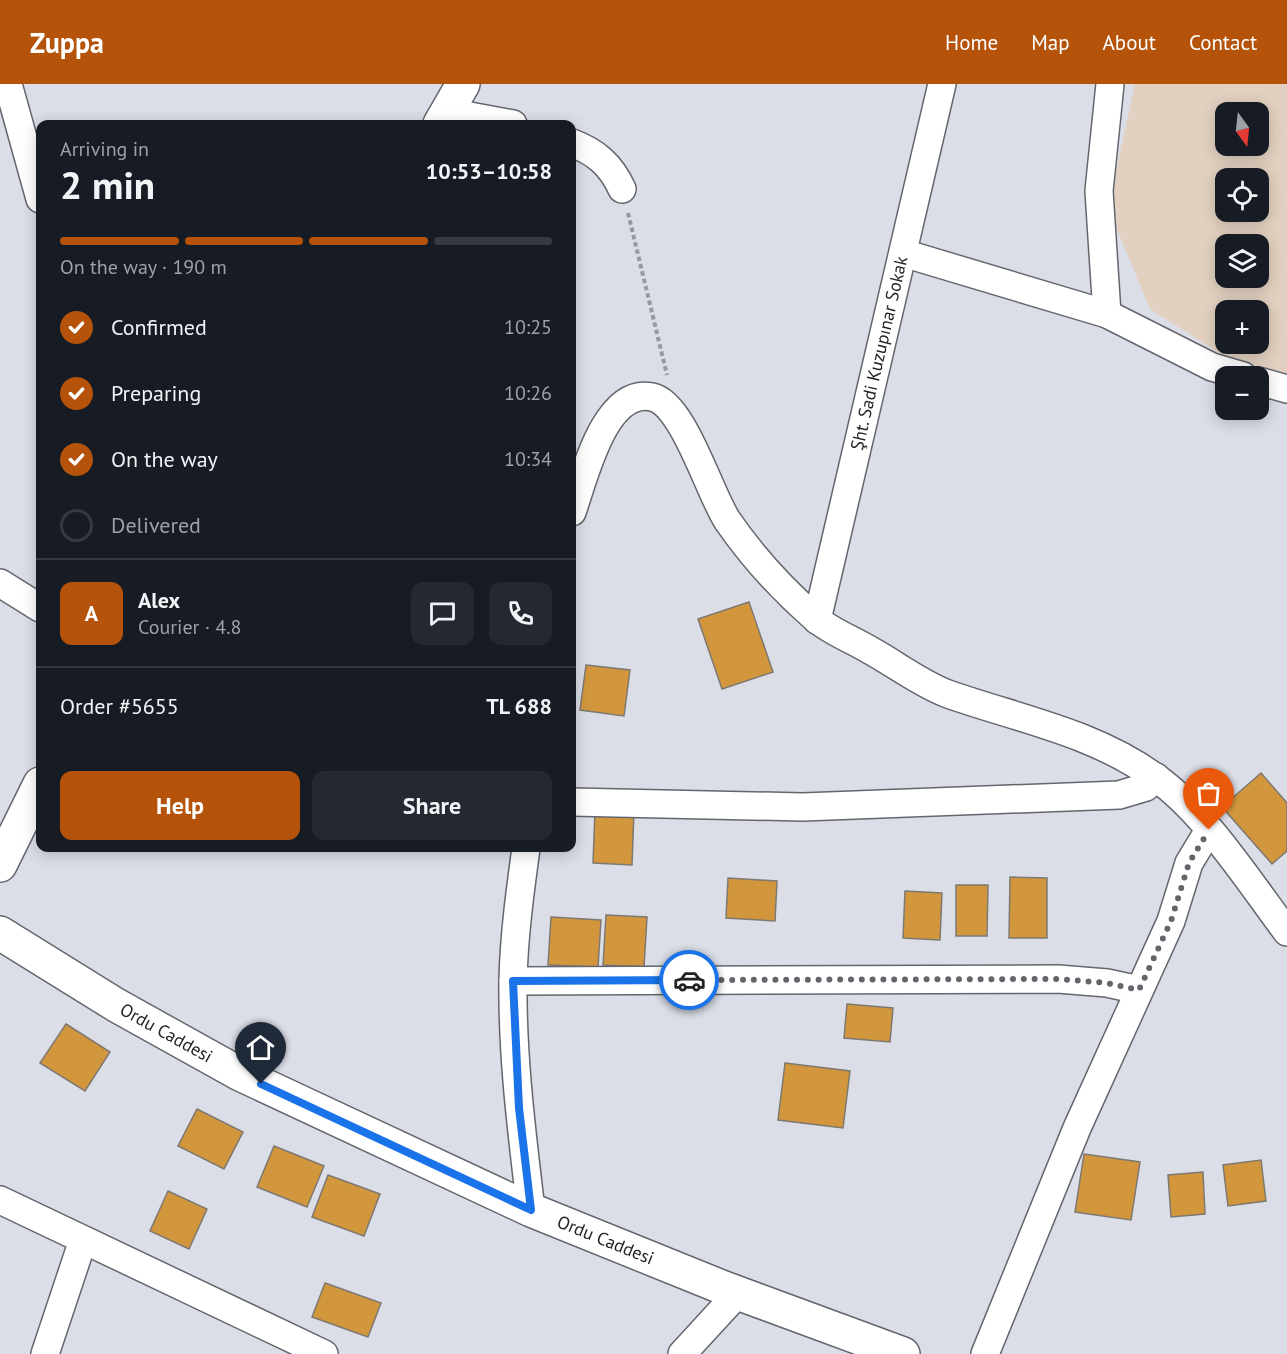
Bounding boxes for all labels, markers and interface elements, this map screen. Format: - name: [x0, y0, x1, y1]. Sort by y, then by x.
- text: Zuppa: [30, 24, 104, 61]
- text: Home: [945, 29, 998, 56]
- text: Map: [1031, 29, 1070, 56]
- text: About: [1103, 29, 1156, 56]
- text: Contact: [1189, 29, 1257, 56]
- north arrow: [1215, 102, 1269, 156]
- map controls: [1215, 102, 1269, 420]
- text: Arriving in: [60, 136, 149, 162]
- text: 10:53–10:58: [426, 157, 552, 185]
- text: 2 min: [60, 159, 155, 210]
- button: locate: [1215, 168, 1269, 222]
- button: layers: [1215, 234, 1269, 288]
- street label: Şht. Sadi Kuzupınar Sokak: [845, 253, 913, 452]
- text: On the way · 190 m: [60, 254, 227, 280]
- button: +: [1215, 300, 1269, 354]
- icon: check: [60, 311, 93, 344]
- text: Confirmed: [111, 313, 207, 341]
- text: 10:25: [504, 314, 552, 340]
- button: −: [1215, 366, 1269, 420]
- icon: check: [60, 377, 93, 410]
- text: Preparing: [111, 379, 201, 407]
- text: 10:26: [504, 380, 552, 406]
- icon: check: [60, 443, 93, 476]
- text: On the way: [111, 445, 218, 473]
- text: 10:34: [504, 446, 552, 472]
- text: Delivered: [111, 511, 201, 539]
- button: chat: [411, 582, 474, 645]
- button: phone: [489, 582, 552, 645]
- text: Alex: [138, 586, 180, 614]
- text: A: [85, 599, 98, 627]
- text: Courier · 4.8: [138, 614, 241, 640]
- text: Order #5655: [60, 692, 179, 720]
- text: TL 688: [486, 692, 552, 720]
- pin: [1183, 768, 1234, 830]
- button: Help: [60, 771, 300, 840]
- button: Share: [312, 771, 552, 840]
- icon: bag: [1192, 777, 1225, 810]
- courier: [659, 950, 719, 1010]
- icon: car: [673, 964, 706, 997]
- street label: Ordu Caddesi: [116, 998, 217, 1067]
- pin: [235, 1022, 286, 1084]
- icon: home: [244, 1031, 277, 1064]
- street label: Ordu Caddesi: [554, 1210, 658, 1270]

